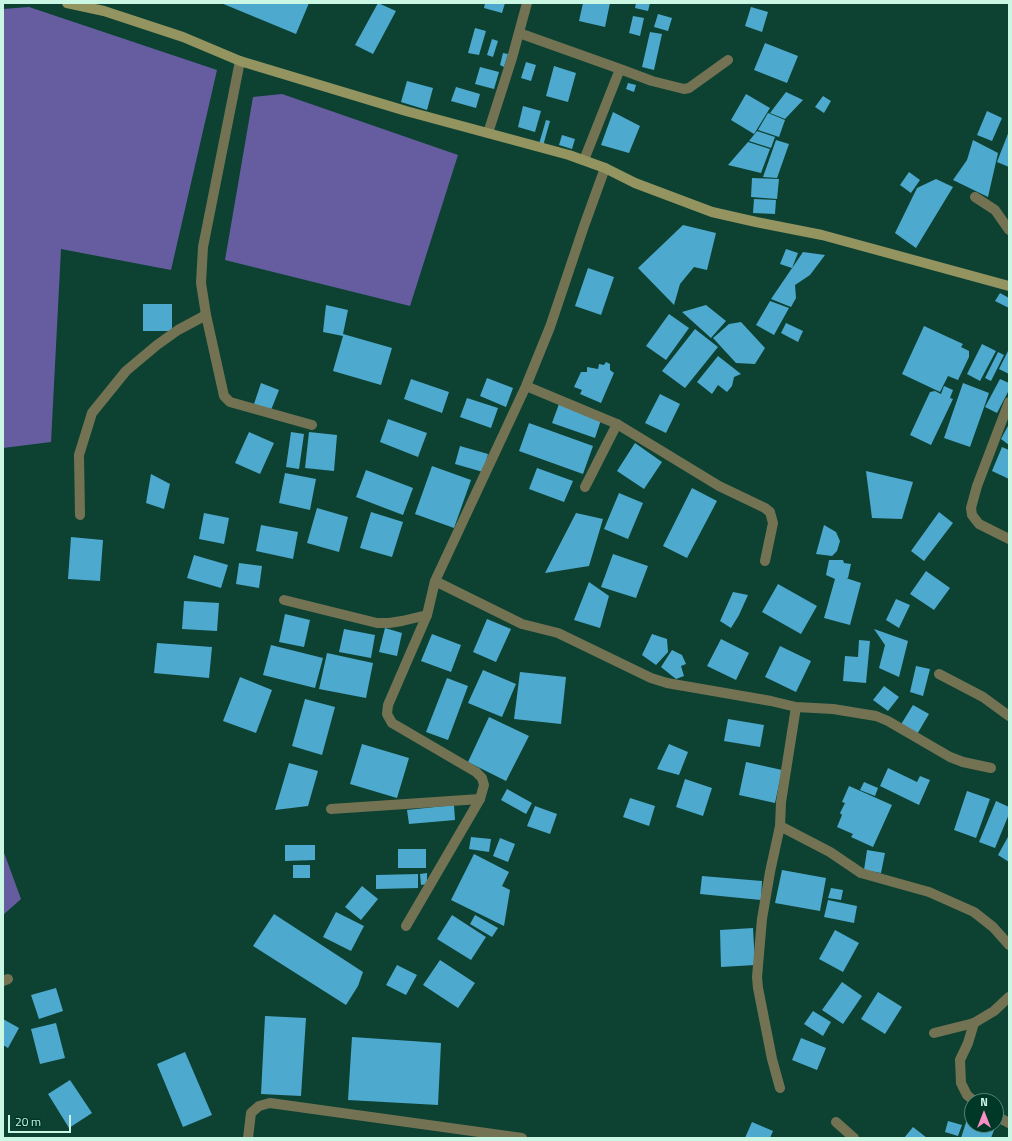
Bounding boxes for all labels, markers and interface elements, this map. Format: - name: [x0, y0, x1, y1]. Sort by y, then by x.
- north arrow: [964, 1093, 1004, 1133]
- text: N: [980, 1094, 988, 1110]
- scale bar: [10, 1107, 73, 1133]
- text: 20 m: [15, 1112, 41, 1131]

